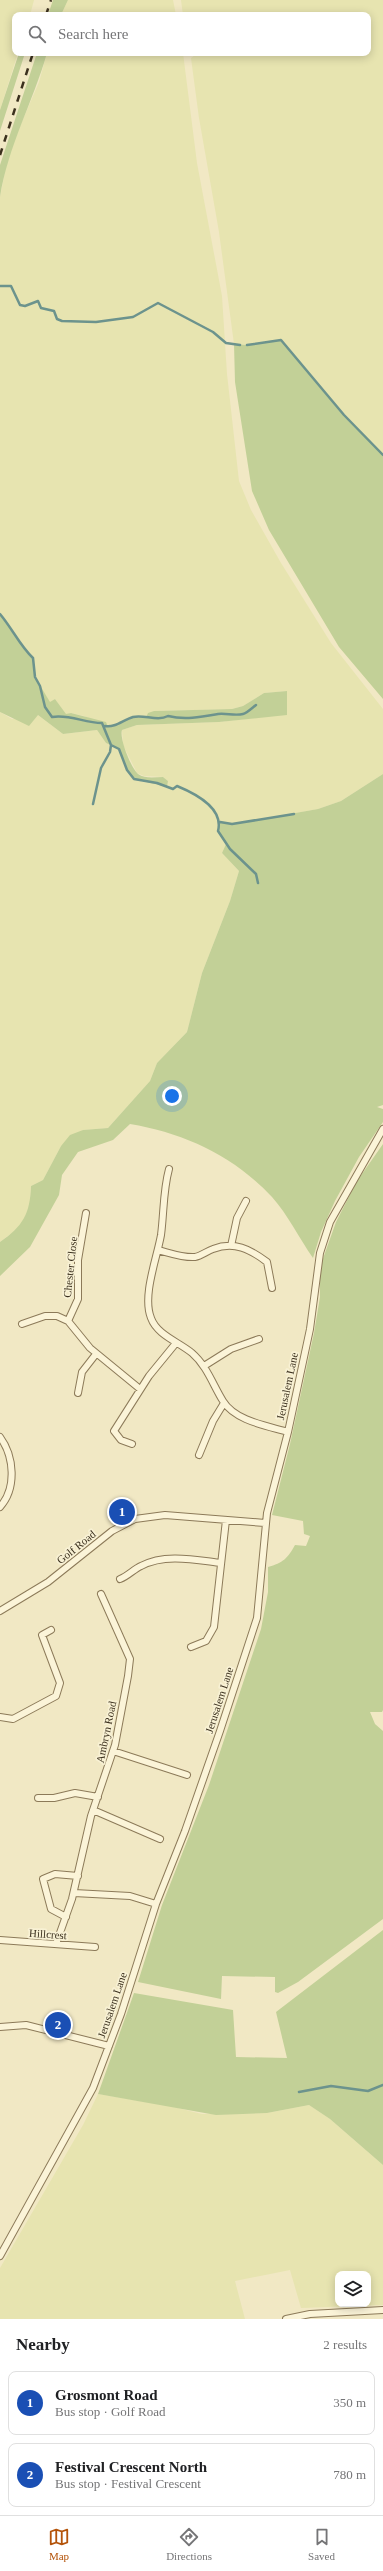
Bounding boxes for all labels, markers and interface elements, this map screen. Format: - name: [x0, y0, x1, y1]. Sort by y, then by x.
- search box: [12, 12, 371, 56]
- icon: search: [26, 23, 48, 45]
- text: Search here: [58, 26, 128, 42]
- your location: [162, 1086, 182, 1106]
- street label: Chester Close: [61, 1236, 79, 1298]
- street label: Jerusalem Lane: [274, 1351, 300, 1421]
- pin: 1: [109, 1497, 135, 1527]
- street label: Golf Road: [54, 1528, 98, 1566]
- street label: Jerusalem Lane: [203, 1665, 235, 1735]
- street label: Ambryn Road: [94, 1700, 118, 1764]
- street label: Hillcrest: [29, 1927, 67, 1941]
- street label: Jerusalem Lane: [95, 1970, 129, 2039]
- pin: 2: [45, 2010, 71, 2040]
- map controls: [335, 2271, 371, 2307]
- button: layers: [335, 2271, 371, 2307]
- text: Nearby: [16, 2335, 70, 2354]
- text: 2 results: [323, 2337, 367, 2352]
- text: Grosmont Road: [55, 2387, 158, 2403]
- text: 1: [27, 2395, 33, 2410]
- text: 350 m: [333, 2395, 366, 2410]
- text: Bus stop · Golf Road: [55, 2404, 166, 2419]
- text: Festival Crescent North: [55, 2459, 207, 2475]
- text: 2: [27, 2467, 33, 2482]
- text: 780 m: [333, 2467, 366, 2482]
- text: Bus stop · Festival Crescent: [55, 2476, 201, 2491]
- tab: Map: [48, 2526, 70, 2562]
- tab: Directions: [166, 2526, 212, 2562]
- tab: Saved: [308, 2526, 335, 2562]

